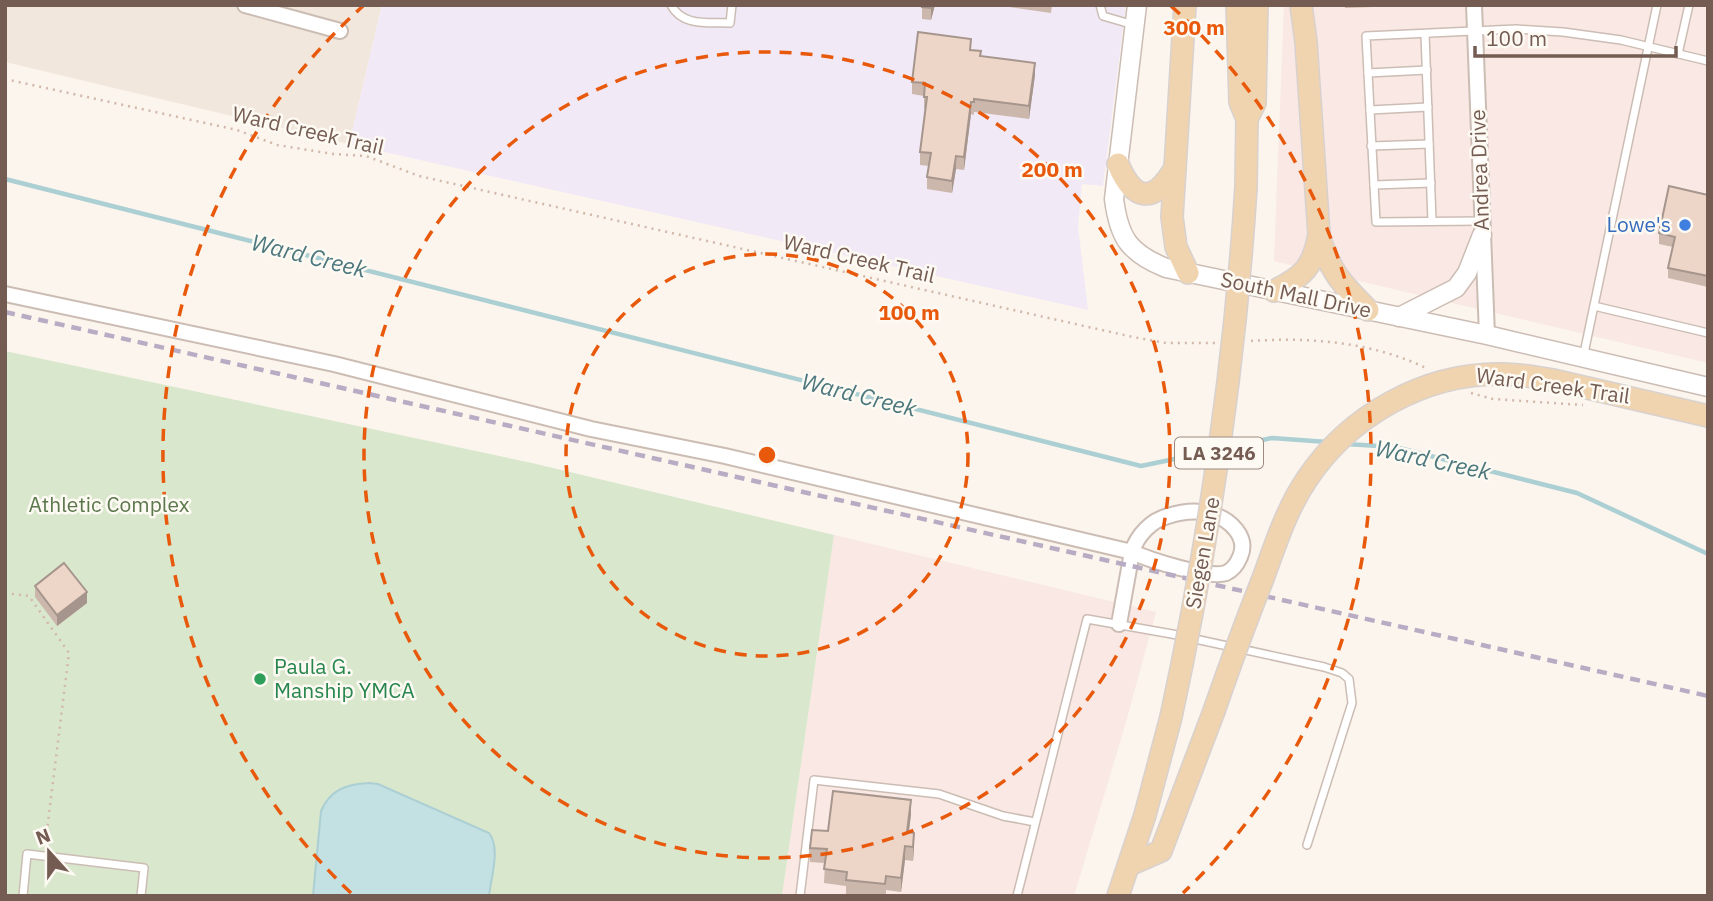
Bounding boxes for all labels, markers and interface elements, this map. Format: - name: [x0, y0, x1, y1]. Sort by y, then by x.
- text: 300 m: [1163, 13, 1225, 41]
- scale bar: [1475, 14, 1676, 58]
- text: 100 m: [1486, 24, 1547, 52]
- street label: Ward Creek Trail: [230, 99, 387, 161]
- street label: Andrea Drive: [1463, 109, 1495, 231]
- text: 200 m: [1021, 155, 1083, 183]
- place label: Lowe's: [1607, 210, 1671, 238]
- marker: Lowe's: [1677, 217, 1693, 233]
- water label: Ward Creek: [249, 226, 371, 284]
- street label: Ward Creek Trail: [781, 227, 938, 289]
- street label: South Mall Drive: [1218, 264, 1374, 324]
- text: 100 m: [878, 298, 940, 326]
- street label: Ward Creek Trail: [1474, 360, 1632, 410]
- water label: Ward Creek: [799, 365, 921, 423]
- water label: Ward Creek: [1373, 432, 1495, 486]
- road number: LA 3246: [1175, 437, 1263, 468]
- centre of rings: [755, 443, 779, 467]
- park label: Athletic Complex: [28, 490, 190, 518]
- street label: Siegen Lane: [1178, 494, 1226, 611]
- place label: Paula G. Manship YMCA: [274, 652, 415, 704]
- marker: Paula G. Manship YMCA: [252, 671, 268, 687]
- north arrow: [14, 817, 84, 887]
- text: N: [32, 822, 54, 850]

